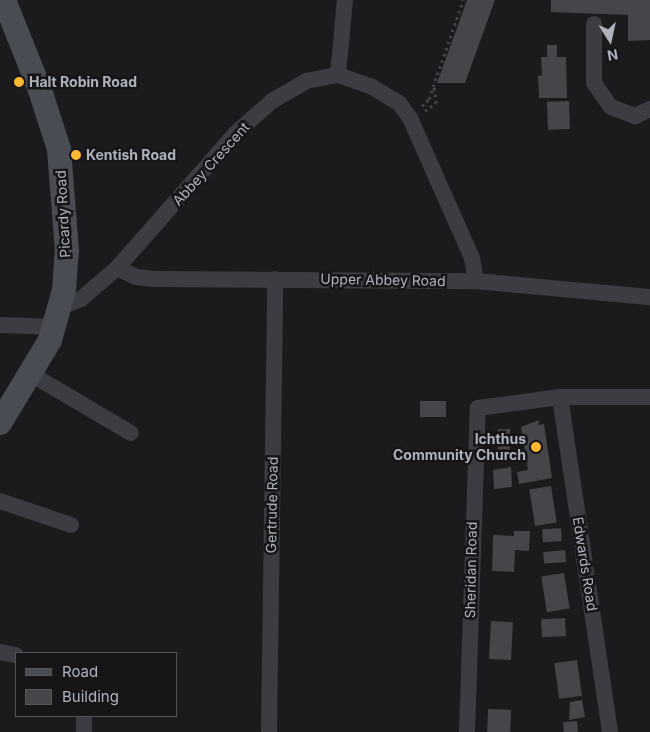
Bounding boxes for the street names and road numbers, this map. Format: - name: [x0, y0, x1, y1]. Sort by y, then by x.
- street label: Abbey Crescent: [169, 119, 253, 209]
- street label: Picardy Road: [52, 170, 74, 258]
- street label: Upper Abbey Road: [320, 271, 446, 289]
- street label: Gertrude Road: [263, 457, 281, 553]
- street label: Edwards Road: [569, 516, 601, 612]
- street label: Sheridan Road: [462, 522, 480, 618]

